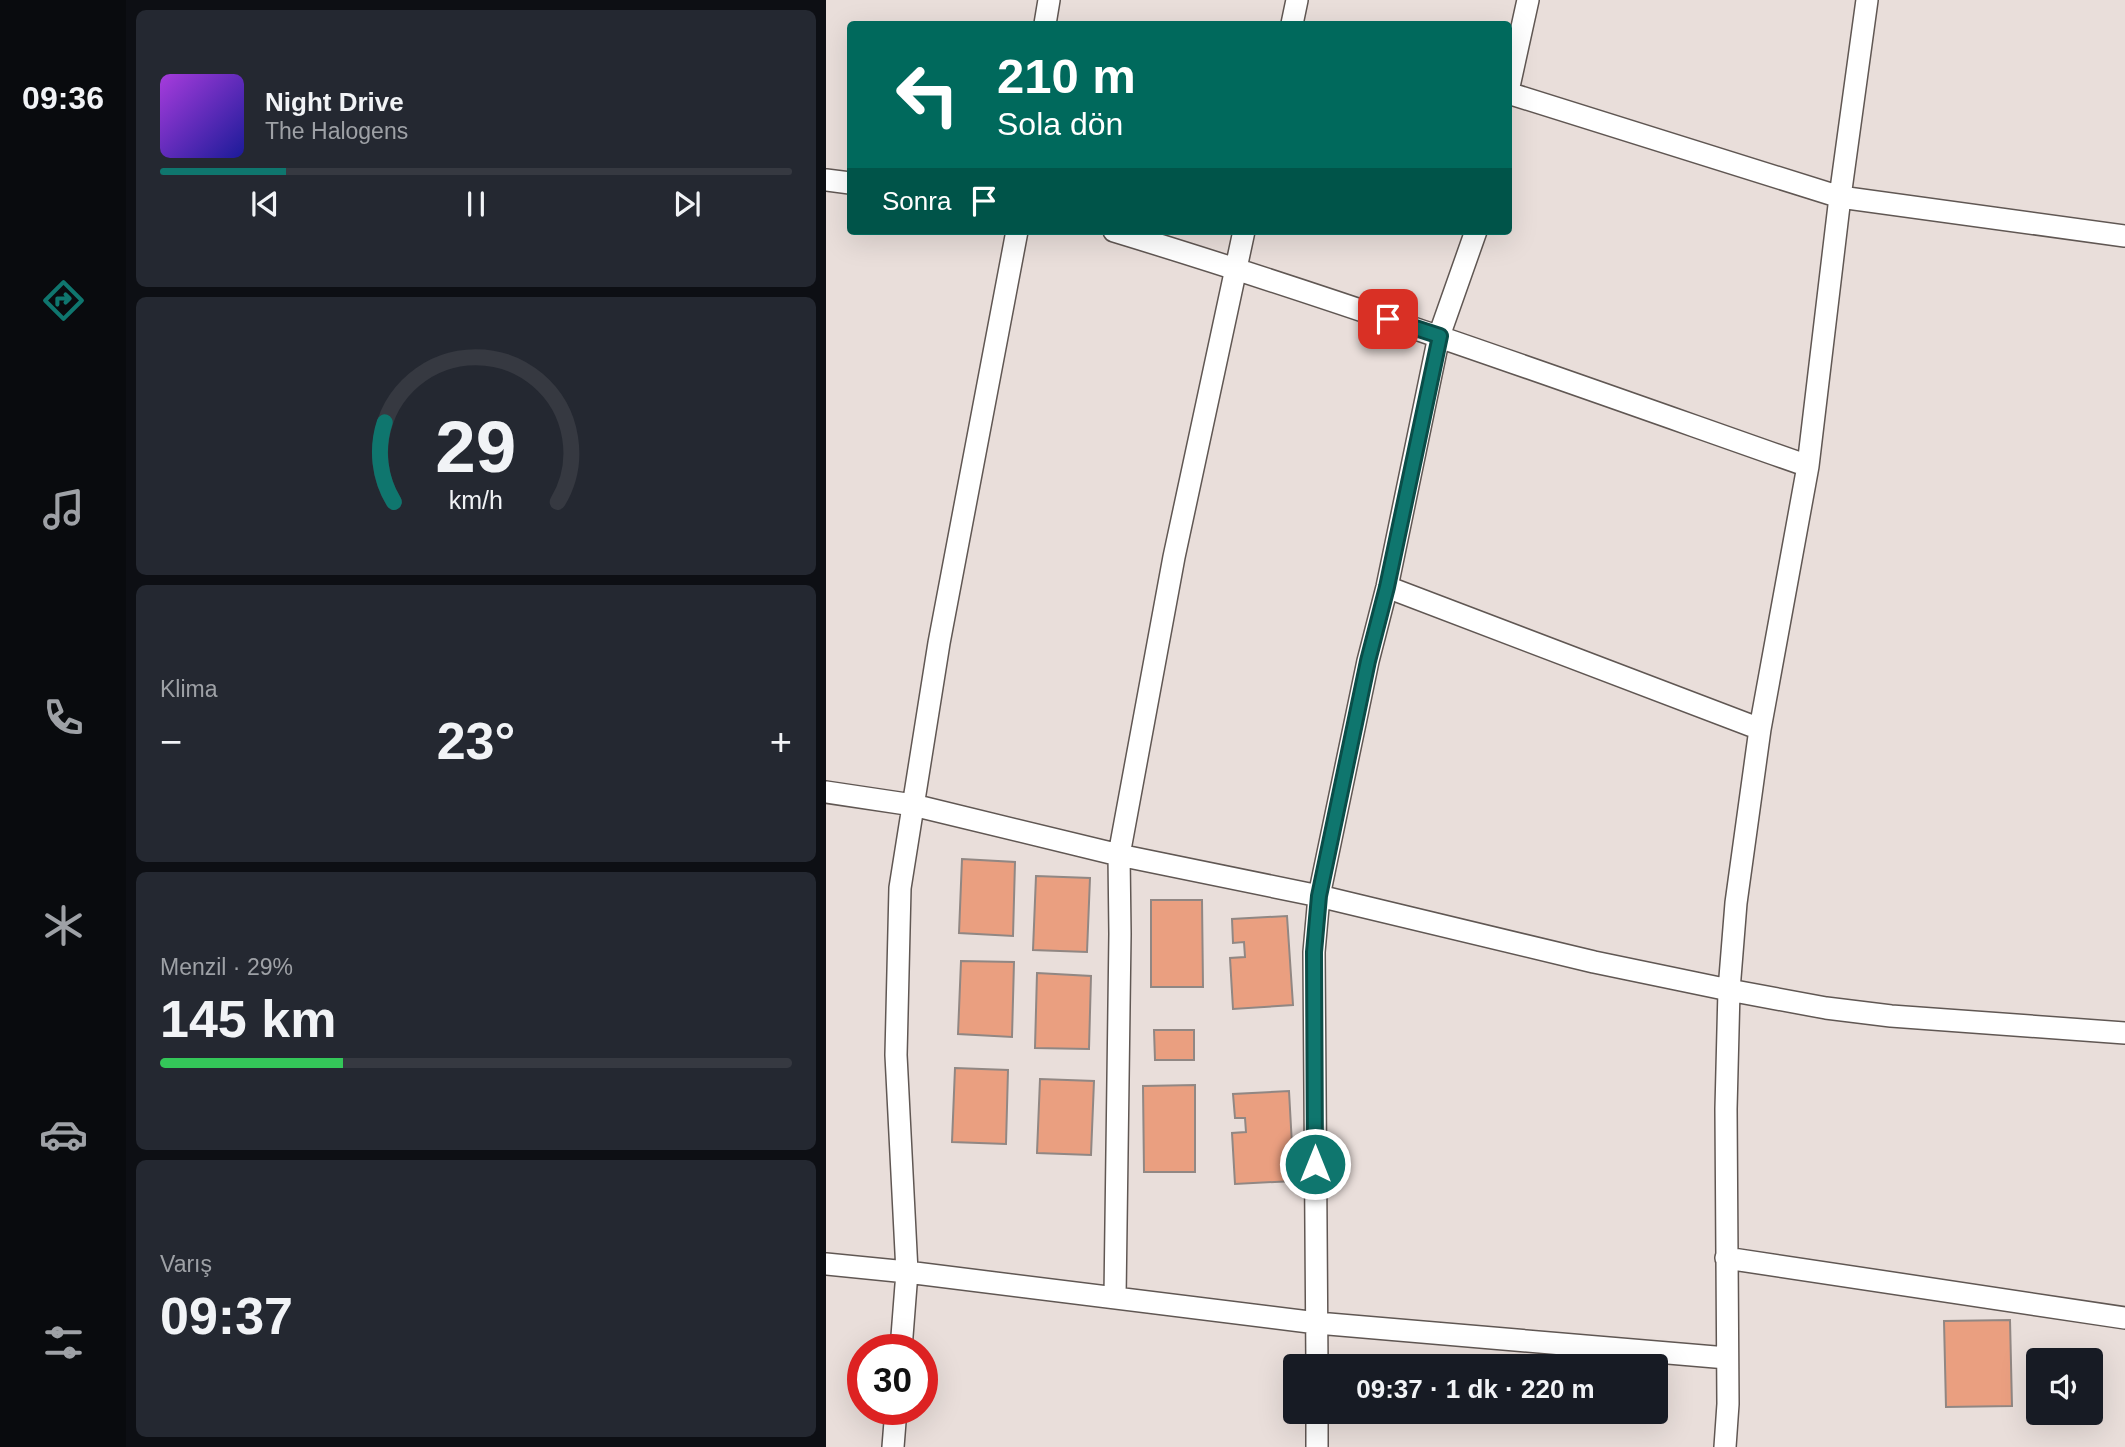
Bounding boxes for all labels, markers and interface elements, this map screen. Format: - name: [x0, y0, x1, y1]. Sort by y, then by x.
- icon: left: [882, 49, 973, 140]
- text: 210 m: [997, 49, 1136, 103]
- text: 09:36: [22, 80, 104, 116]
- text: Night Drive: [265, 87, 404, 117]
- text: Sola dön: [997, 106, 1123, 142]
- text: The Halogens: [265, 118, 408, 144]
- icon: arrive: [965, 182, 1003, 220]
- icon: previous: [246, 185, 284, 223]
- icon: pause: [457, 185, 495, 223]
- icon: next: [668, 185, 706, 223]
- text: Sonra: [882, 186, 951, 216]
- icon: directions: [39, 276, 88, 325]
- pin: [1358, 289, 1418, 349]
- icon: arrive: [1369, 300, 1407, 338]
- text: 29: [436, 407, 516, 488]
- icon: music: [39, 485, 88, 534]
- text: km/h: [449, 486, 503, 514]
- text: Klima: [160, 676, 218, 702]
- icon: phone: [39, 693, 88, 742]
- text: 23°: [437, 712, 515, 770]
- text: −: [160, 721, 182, 763]
- text: +: [770, 721, 792, 763]
- icon: climate: [39, 901, 88, 950]
- text: Menzil · 29%: [160, 954, 293, 980]
- text: 145 km: [160, 990, 336, 1048]
- icon: car: [39, 1110, 88, 1159]
- position arrow: [1278, 1127, 1352, 1201]
- text: Varış: [160, 1251, 212, 1277]
- text: 09:37: [160, 1287, 293, 1345]
- icon: filters: [39, 1318, 88, 1367]
- speed limit sign: 30: [847, 1334, 938, 1425]
- map controls: [2026, 1348, 2103, 1425]
- button: sound: [2026, 1348, 2103, 1425]
- text: 09:37 · 1 dk · 220 m: [1356, 1374, 1595, 1404]

